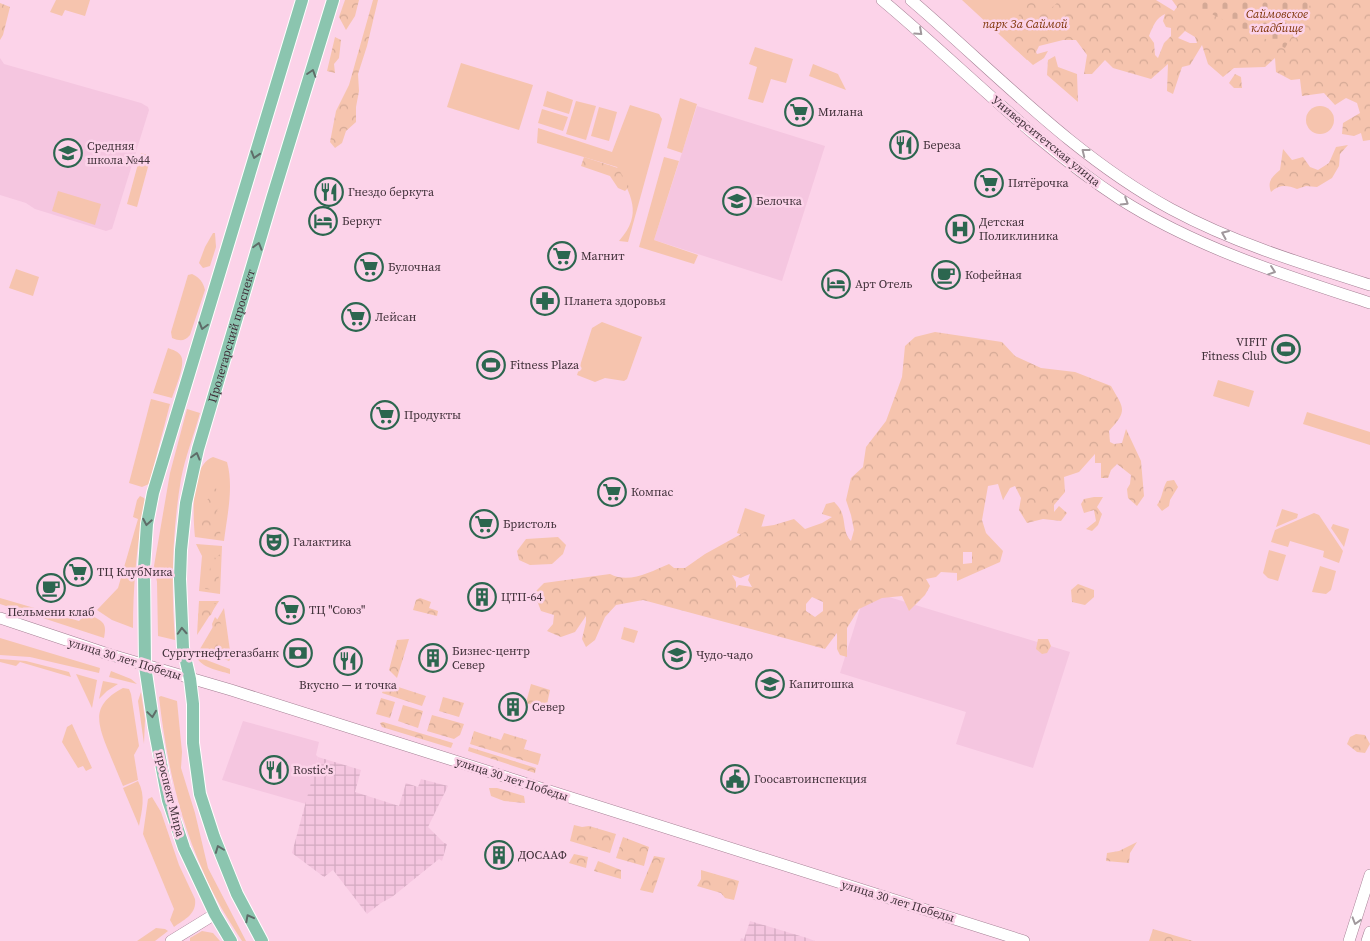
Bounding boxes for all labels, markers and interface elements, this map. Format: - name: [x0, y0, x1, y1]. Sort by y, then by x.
- park label: Саймовское кладбище: [1246, 6, 1308, 36]
- park label: парк За Саймой: [982, 16, 1068, 32]
- one-way arrow: [914, 26, 923, 35]
- one-way arrow: [306, 69, 316, 77]
- street label: Университетская улица: [988, 92, 1104, 190]
- supermarket icon: Милана: [784, 97, 814, 127]
- place label: Милана: [818, 104, 864, 120]
- restaurant icon: Береза: [889, 130, 919, 160]
- place label: Береза: [923, 137, 962, 153]
- school or university icon: Средняя школа №44: [53, 138, 83, 168]
- place label: Средняя школа №44: [87, 138, 150, 168]
- one-way arrow: [1082, 148, 1091, 157]
- one-way arrow: [251, 150, 261, 158]
- supermarket icon: Пятёрочка: [974, 168, 1004, 198]
- place label: Пятёрочка: [1008, 175, 1069, 191]
- restaurant icon: Гнездо беркута: [314, 177, 344, 207]
- place label: Гнездо беркута: [348, 184, 435, 200]
- school or university icon: Белочка: [722, 186, 752, 216]
- place label: Белочка: [756, 193, 803, 209]
- one-way arrow: [1120, 196, 1129, 205]
- hotel icon: Беркут: [308, 206, 338, 236]
- place label: Беркут: [342, 213, 382, 229]
- hospital icon: Детская Поликлиника: [945, 214, 975, 244]
- place label: Детская Поликлиника: [979, 214, 1059, 244]
- one-way arrow: [1221, 230, 1230, 240]
- supermarket icon: Магнит: [547, 241, 577, 271]
- one-way arrow: [253, 242, 263, 250]
- place label: Магнит: [581, 248, 625, 264]
- supermarket icon: Булочная: [354, 252, 384, 282]
- place label: Булочная: [388, 259, 441, 275]
- cafe icon: Кофейная: [931, 260, 961, 290]
- one-way arrow: [1267, 265, 1276, 275]
- street label: Пролетарский проспект: [204, 267, 259, 405]
- place label: Кофейная: [965, 267, 1022, 283]
- hotel icon: Арт Отель: [821, 269, 851, 299]
- place label: Арт Отель: [855, 276, 912, 292]
- pharmacy icon: Планета здоровья: [530, 286, 560, 316]
- place label: Планета здоровья: [564, 293, 666, 309]
- supermarket icon: Лейсан: [341, 302, 371, 332]
- place label: Лейсан: [375, 309, 417, 325]
- one-way arrow: [198, 321, 209, 330]
- place label: VIFIT Fitness Club: [1201, 334, 1268, 364]
- sports icon: VIFIT Fitness Club: [1271, 334, 1301, 364]
- sports icon: Fitness Plaza: [476, 350, 506, 380]
- place label: Fitness Plaza: [510, 357, 580, 373]
- supermarket icon: Продукты: [370, 400, 400, 430]
- place label: Продукты: [404, 407, 461, 423]
- one-way arrow: [191, 452, 201, 460]
- supermarket icon: Компас: [597, 477, 627, 507]
- place label: Компас: [631, 484, 674, 500]
- supermarket icon: Бристоль: [469, 509, 499, 539]
- place label: Бристоль: [503, 516, 556, 532]
- one-way arrow: [143, 518, 153, 526]
- theatre icon: Галактика: [259, 527, 289, 557]
- place label: Галактика: [293, 534, 352, 550]
- supermarket icon: ТЦ КлубNика: [63, 557, 93, 587]
- place label: ТЦ КлубNика: [97, 564, 173, 580]
- cafe icon: Пельмени клаб: [36, 573, 66, 603]
- building icon: ЦТП-64: [467, 582, 497, 612]
- place label: ЦТП-64: [501, 589, 542, 605]
- supermarket icon: ТЦ "Союз": [275, 595, 305, 625]
- place label: ТЦ "Союз": [309, 602, 365, 618]
- place label: Пельмени клаб: [7, 604, 95, 620]
- one-way arrow: [176, 627, 187, 635]
- street label: улица 30 лет Победы: [67, 634, 183, 684]
- bank icon: Сургутнефтегазбанк: [283, 638, 313, 668]
- school or university icon: Чудо-чадо: [662, 640, 692, 670]
- building icon: Бизнес-центр Север: [418, 643, 448, 673]
- place label: Бизнес-центр Север: [452, 643, 530, 673]
- place label: Сургутнефтегазбанк: [162, 645, 279, 661]
- restaurant icon: Вкусно — и точка: [333, 646, 363, 676]
- place label: Чудо-чадо: [696, 647, 753, 663]
- school or university icon: Капитошка: [755, 669, 785, 699]
- place label: Капитошка: [789, 676, 855, 692]
- place label: Вкусно — и точка: [299, 677, 398, 693]
- building icon: Север: [498, 692, 528, 722]
- place label: Север: [532, 699, 565, 715]
- one-way arrow: [146, 710, 157, 718]
- street label: проспект Мира: [152, 750, 189, 839]
- street label: улица 30 лет Победы: [454, 753, 570, 805]
- restaurant icon: Rostiс's: [259, 755, 289, 785]
- place label: Rostiс's: [293, 762, 333, 778]
- public building icon: Гоосавтоинспекция: [720, 764, 750, 794]
- place label: Гоосавтоинспекция: [754, 771, 867, 787]
- building icon: ДОСААФ: [484, 840, 514, 870]
- one-way arrow: [214, 845, 225, 854]
- place label: ДОСААФ: [518, 847, 567, 863]
- street label: улица 30 лет Победы: [840, 876, 956, 926]
- one-way arrow: [245, 914, 255, 923]
- one-way arrow: [1351, 916, 1361, 924]

